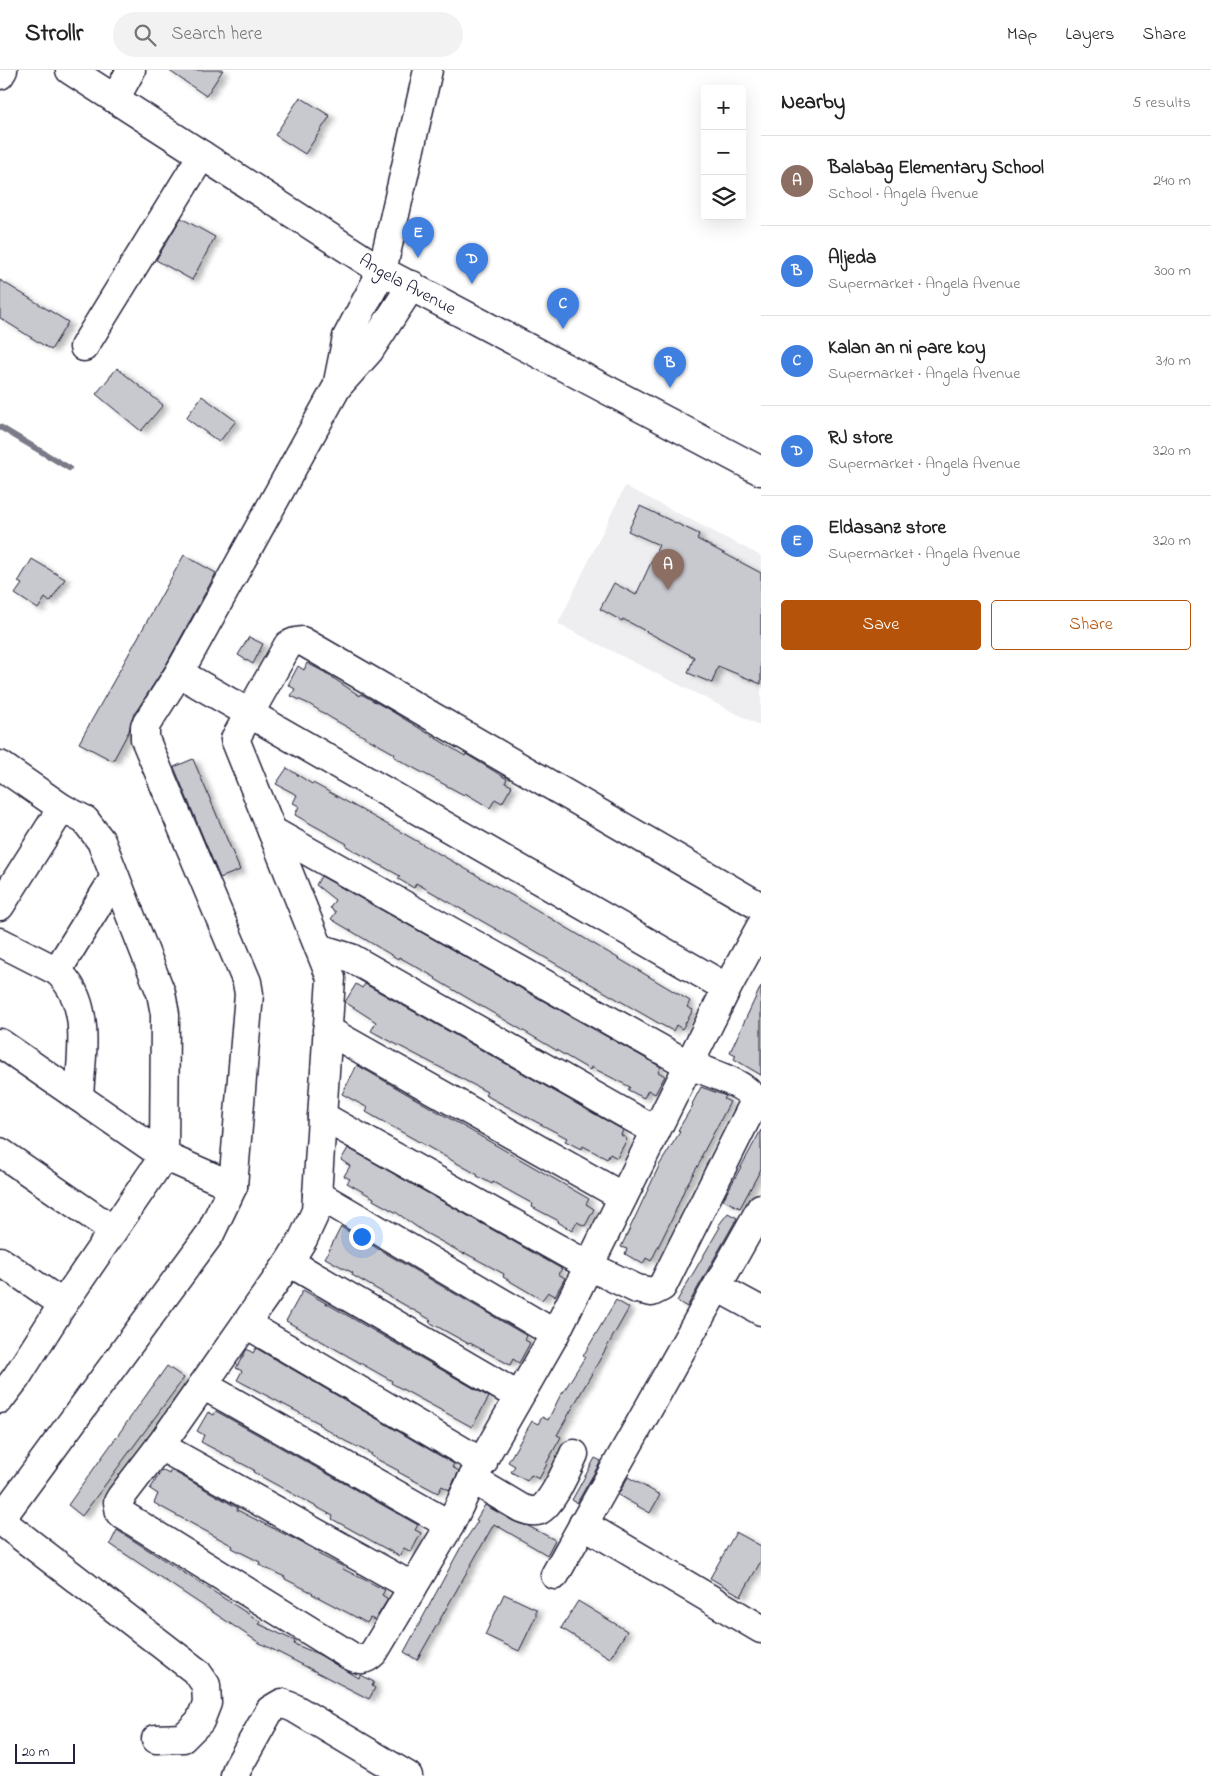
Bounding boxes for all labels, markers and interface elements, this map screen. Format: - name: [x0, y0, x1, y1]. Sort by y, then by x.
- search box: [113, 12, 463, 57]
- text: Strollr: [25, 17, 83, 52]
- icon: search: [131, 21, 159, 49]
- text: Search here: [171, 21, 262, 48]
- text: Map: [1007, 22, 1037, 48]
- text: Layers: [1065, 22, 1115, 48]
- text: Share: [1143, 22, 1186, 48]
- map controls: [701, 85, 746, 220]
- button: +: [701, 85, 746, 130]
- text: Nearby: [781, 88, 845, 118]
- text: 5 results: [1132, 91, 1191, 115]
- button: −: [701, 130, 746, 175]
- text: Balabag Elementary School: [828, 155, 1044, 182]
- text: A: [792, 169, 802, 193]
- text: 240 m: [1153, 169, 1191, 193]
- button: layers: [701, 175, 746, 220]
- text: School · Angela Avenue: [828, 182, 979, 206]
- pin: E: [402, 217, 434, 258]
- pin: D: [456, 243, 488, 284]
- text: Aljeda: [828, 245, 876, 272]
- street label: Angela Avenue: [353, 248, 461, 323]
- text: B: [792, 259, 802, 283]
- text: 300 m: [1154, 259, 1191, 283]
- text: Supermarket · Angela Avenue: [828, 272, 1020, 296]
- pin: C: [547, 288, 579, 329]
- text: Kalan an ni pare koy: [828, 335, 985, 362]
- pin: B: [654, 347, 686, 388]
- text: C: [793, 349, 801, 373]
- text: 310 m: [1156, 349, 1191, 373]
- text: Supermarket · Angela Avenue: [828, 362, 1020, 386]
- text: RJ store: [828, 425, 893, 452]
- text: D: [791, 439, 803, 463]
- text: 320 m: [1153, 439, 1191, 463]
- text: Supermarket · Angela Avenue: [828, 452, 1020, 476]
- text: Eldasanz store: [828, 515, 946, 542]
- text: E: [792, 529, 802, 553]
- text: 320 m: [1153, 529, 1191, 553]
- text: Supermarket · Angela Avenue: [828, 542, 1020, 566]
- pin: A: [652, 549, 684, 590]
- button: Save: [781, 600, 981, 650]
- button: Share: [991, 600, 1191, 650]
- your location: [349, 1224, 375, 1250]
- scale bar: [15, 1741, 75, 1764]
- text: 20 m: [22, 1742, 49, 1763]

